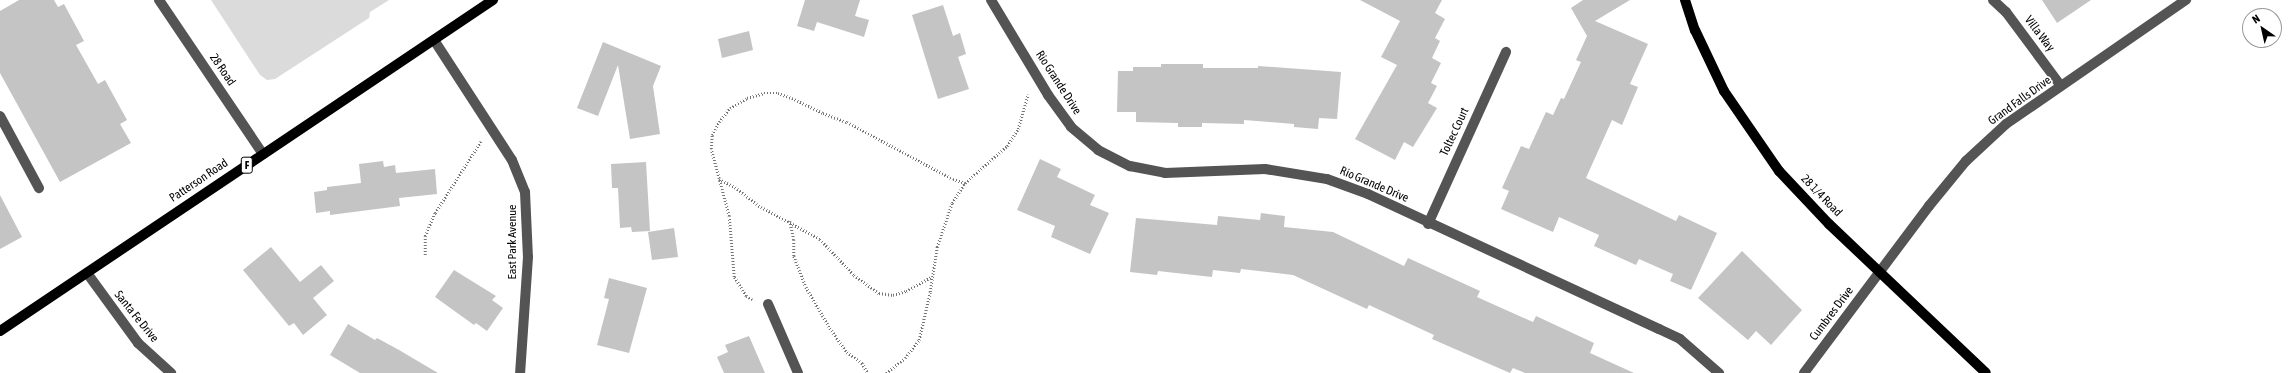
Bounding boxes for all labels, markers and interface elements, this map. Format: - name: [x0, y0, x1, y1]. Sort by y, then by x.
- north arrow: [2242, 8, 2282, 48]
- text: N: [2250, 12, 2262, 26]
- street label: Villa Way: [2021, 13, 2057, 55]
- street label: Rio Grande Drive: [1032, 48, 1084, 118]
- street label: 28 Road: [206, 51, 238, 89]
- street label: Grand Falls Drive: [1986, 73, 2054, 129]
- street label: Toltec Court: [1438, 105, 1472, 159]
- street label: Patterson Road: [167, 156, 231, 206]
- road number: F: [240, 156, 254, 174]
- street label: Rio Grande Drive: [1338, 164, 1410, 206]
- street label: 28 1/4 Road: [1797, 172, 1845, 220]
- street label: East Park Avenue: [506, 205, 520, 279]
- street label: Cumbres Drive: [1807, 284, 1857, 344]
- street label: Santa Fe Drive: [111, 288, 161, 346]

